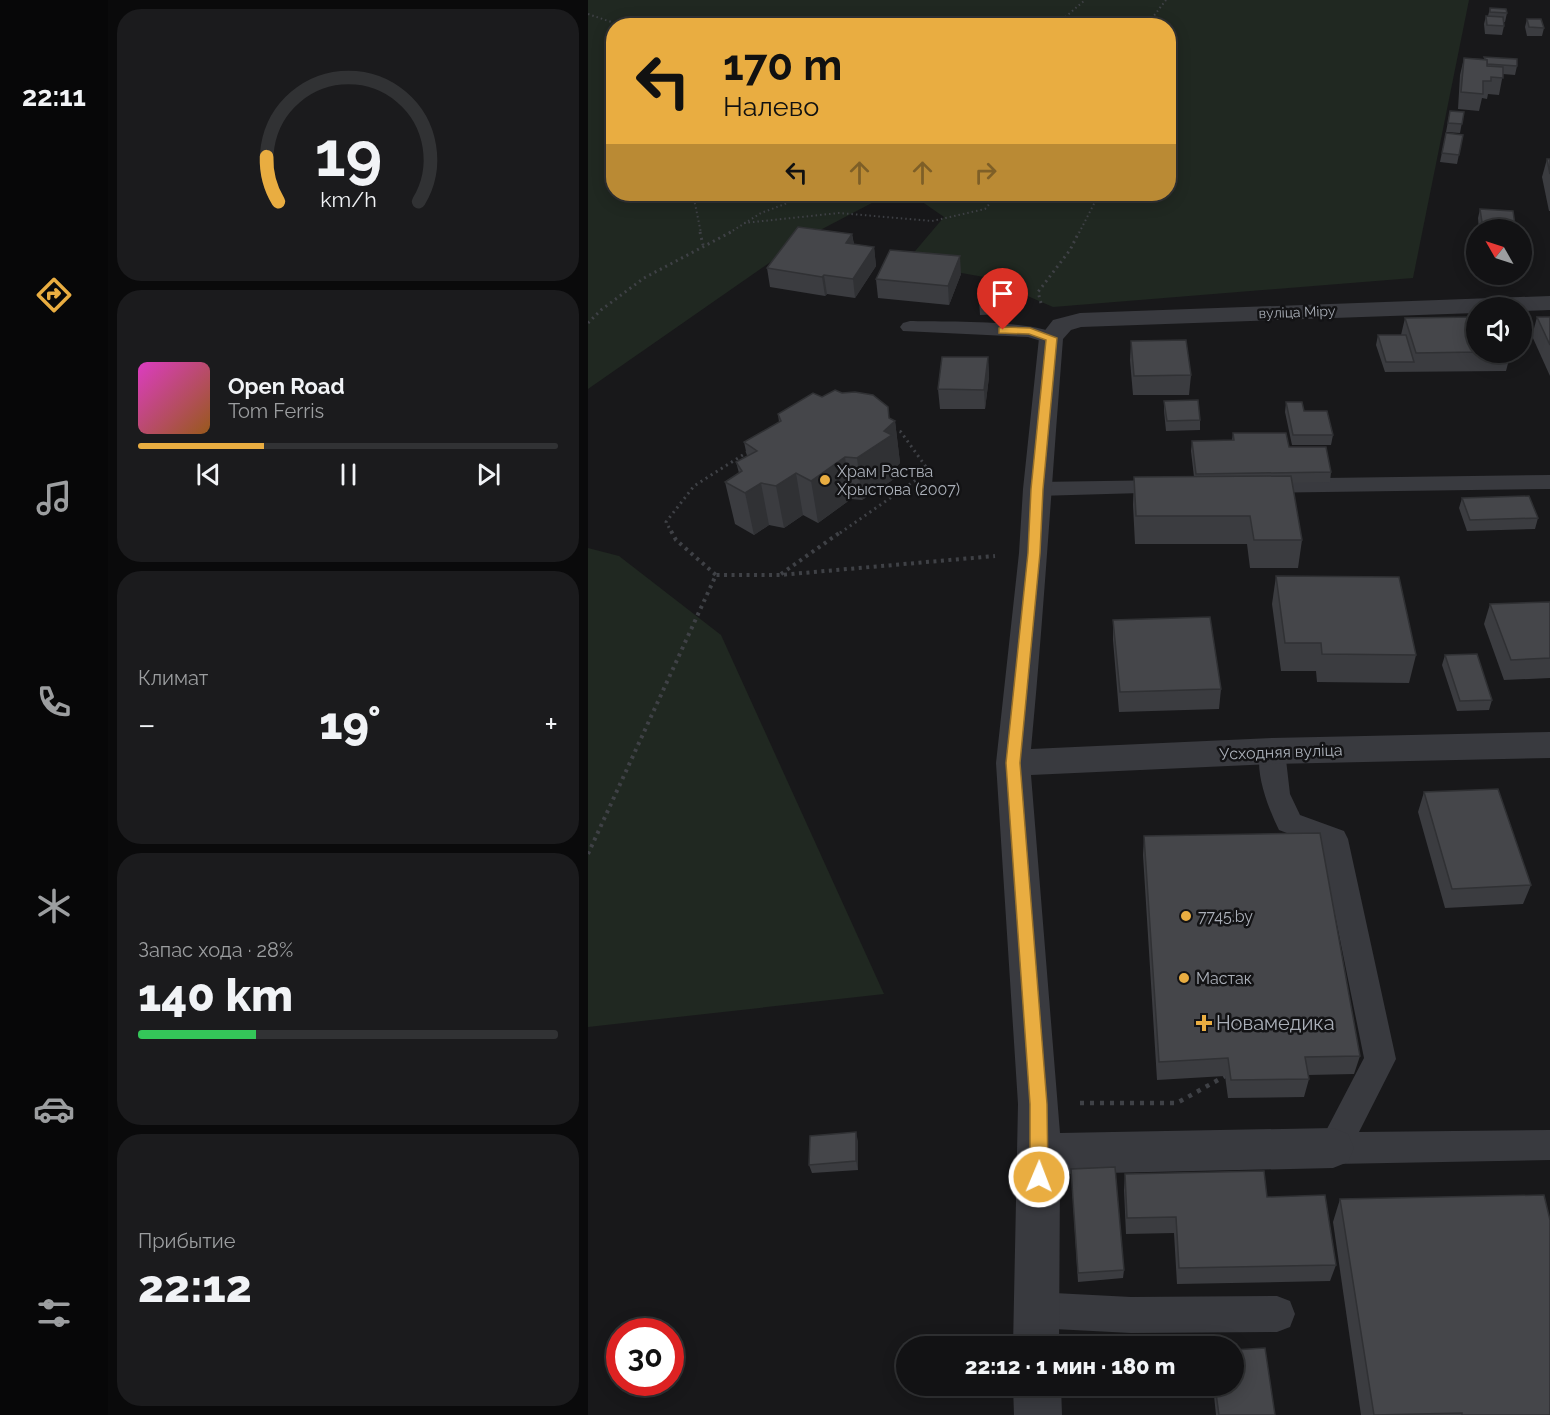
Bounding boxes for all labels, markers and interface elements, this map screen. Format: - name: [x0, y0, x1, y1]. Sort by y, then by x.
- text: 170 m: [723, 41, 842, 90]
- icon: left: [624, 42, 702, 120]
- text: 22:11: [22, 81, 86, 112]
- text: Налево: [723, 91, 819, 122]
- text: 19: [314, 117, 382, 191]
- icon: left: [780, 156, 813, 189]
- icon: ahead: [843, 156, 876, 189]
- icon: ahead: [906, 156, 939, 189]
- icon: right: [969, 156, 1002, 189]
- text: km/h: [320, 187, 376, 212]
- north arrow: [1466, 219, 1532, 285]
- map controls: [1466, 219, 1532, 363]
- pin: [977, 268, 1028, 330]
- icon: directions: [33, 274, 75, 316]
- icon: arrive: [986, 277, 1019, 310]
- button: sound: [1466, 297, 1532, 363]
- street label: вуліца Міру: [1258, 303, 1336, 321]
- text: Open Road: [228, 373, 345, 399]
- text: Tom Ferris: [228, 399, 324, 423]
- icon: previous: [192, 458, 225, 491]
- icon: pause: [332, 458, 365, 491]
- icon: next: [472, 458, 505, 491]
- place label: Храм Раства Хрыстова (2007): [837, 462, 960, 499]
- marker: Храм Раства Хрыстова (2007): [818, 473, 832, 487]
- icon: music: [33, 477, 75, 519]
- text: Климат: [138, 666, 208, 690]
- icon: phone: [33, 681, 75, 723]
- text: 19°: [319, 697, 381, 750]
- text: −: [138, 705, 156, 744]
- text: +: [544, 705, 558, 744]
- street label: Усходняя вуліца: [1219, 740, 1343, 764]
- icon: climate: [33, 885, 75, 927]
- place label: 7745.by: [1198, 907, 1253, 926]
- marker: 7745.by: [1179, 909, 1193, 923]
- text: Запас хода · 28%: [138, 938, 293, 962]
- text: 140 km: [138, 969, 293, 1022]
- place label: Мастак: [1196, 969, 1252, 988]
- marker: Мастак: [1177, 971, 1191, 985]
- place label: Новамедика: [1216, 1011, 1335, 1035]
- marker: Новамедика: [1197, 1016, 1211, 1030]
- icon: car: [33, 1088, 75, 1130]
- position arrow: [1007, 1145, 1071, 1209]
- text: Прибытие: [138, 1229, 235, 1253]
- text: 22:12: [138, 1260, 252, 1313]
- icon: filters: [33, 1292, 75, 1334]
- speed limit sign: 30: [606, 1318, 684, 1396]
- text: 22:12 · 1 мин · 180 m: [965, 1353, 1175, 1379]

